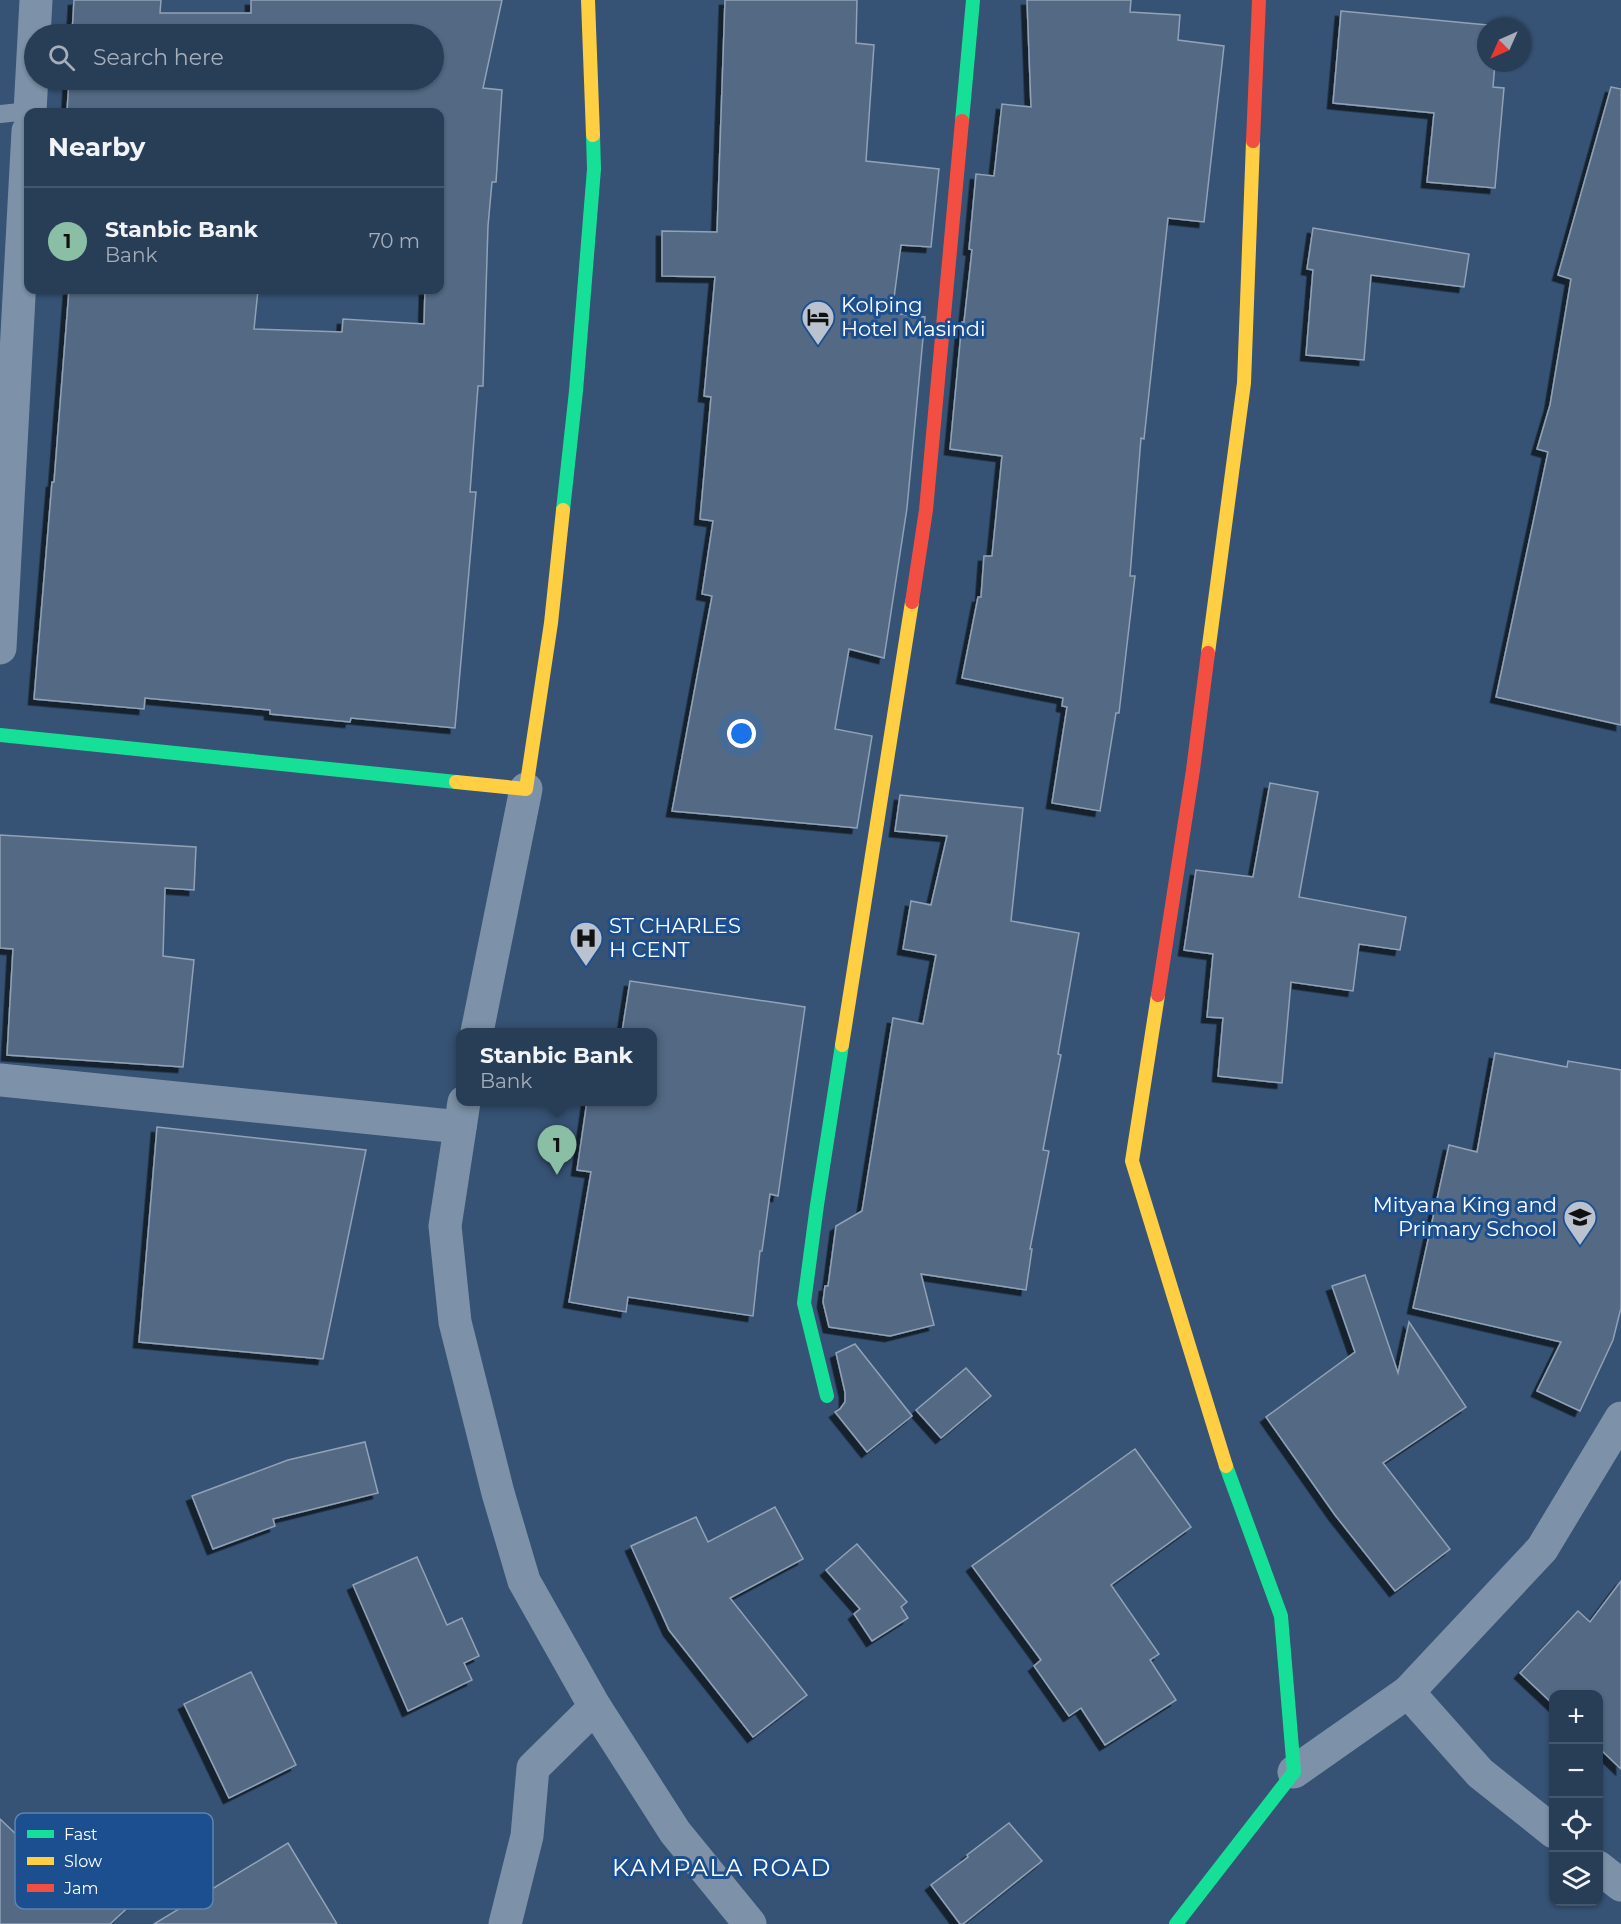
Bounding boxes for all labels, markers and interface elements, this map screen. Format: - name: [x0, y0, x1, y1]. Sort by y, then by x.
- north arrow: [1477, 18, 1531, 72]
- search box: [24, 24, 444, 90]
- icon: search: [45, 41, 78, 74]
- text: Search here: [93, 44, 224, 71]
- text: Nearby: [48, 131, 145, 163]
- text: Stanbic Bank: [105, 216, 258, 243]
- text: 1: [64, 229, 71, 253]
- text: 70 m: [369, 229, 420, 253]
- text: Bank: [105, 243, 157, 267]
- place label: Kolping Hotel Masindi: [841, 292, 986, 341]
- hotel icon: Kolping Hotel Masindi: [800, 299, 836, 346]
- your location: [727, 719, 756, 748]
- place label: ST CHARLES H CENT: [609, 913, 741, 962]
- hospital icon: ST CHARLES H CENT: [568, 920, 604, 967]
- popup: [456, 1028, 657, 1106]
- text: Stanbic Bank: [480, 1042, 633, 1069]
- text: Bank: [480, 1069, 532, 1093]
- pin: 1: [538, 1126, 576, 1175]
- place label: Mityana King and Primary School: [1373, 1192, 1557, 1241]
- school or university icon: Mityana King and Primary School: [1562, 1199, 1598, 1246]
- map controls: [1549, 1690, 1603, 1906]
- button: +: [1549, 1690, 1603, 1744]
- button: −: [1549, 1744, 1603, 1798]
- button: locate: [1549, 1798, 1603, 1852]
- legend: [15, 1813, 213, 1909]
- text: Fast: [64, 1825, 98, 1844]
- text: Slow: [64, 1852, 102, 1871]
- button: layers: [1549, 1852, 1603, 1906]
- district label: KAMPALA ROAD: [612, 1853, 832, 1882]
- text: Jam: [63, 1879, 98, 1898]

